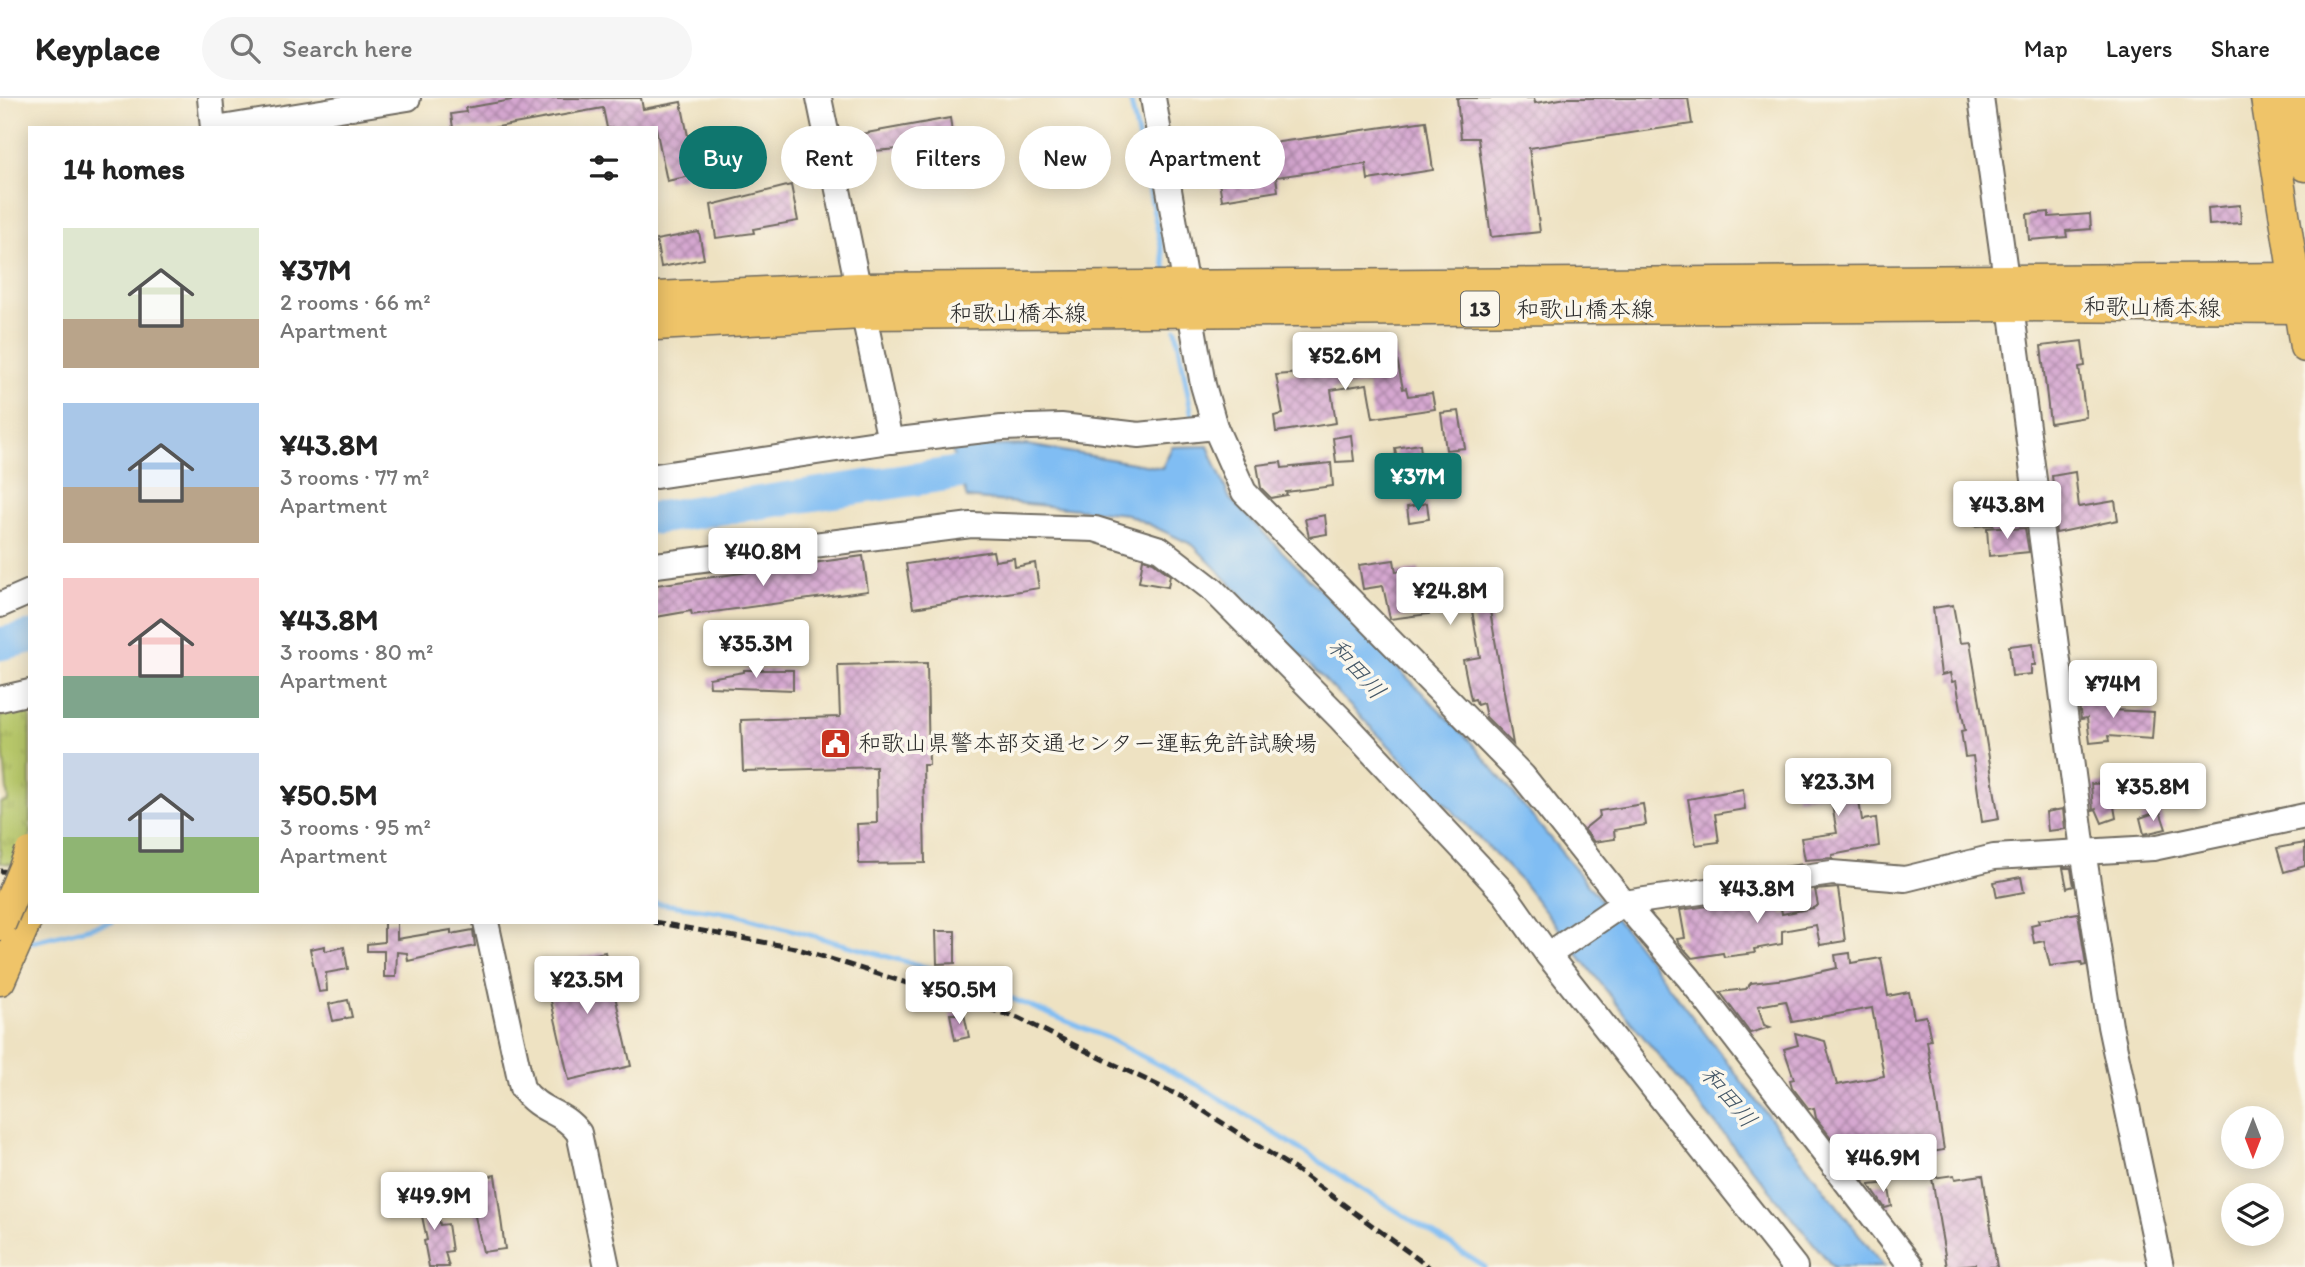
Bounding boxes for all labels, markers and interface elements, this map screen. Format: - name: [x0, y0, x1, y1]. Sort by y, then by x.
- search box: [202, 17, 692, 80]
- text: Keyplace: [35, 29, 160, 68]
- icon: search: [226, 29, 264, 67]
- text: Search here: [282, 32, 413, 64]
- text: Map: [2024, 34, 2068, 63]
- text: Layers: [2106, 34, 2173, 63]
- text: Share: [2211, 34, 2270, 63]
- chip: Buy: [679, 126, 767, 189]
- chip: Rent: [781, 126, 877, 189]
- chip: Filters: [891, 126, 1005, 189]
- chip: New: [1019, 126, 1111, 189]
- chip: Apartment: [1125, 126, 1285, 189]
- icon: filters: [585, 149, 623, 187]
- text: 14 homes: [63, 150, 185, 187]
- text: ¥37M: [280, 251, 352, 288]
- icon: home: [119, 256, 203, 340]
- text: 2 rooms · 66 m²: [280, 288, 431, 316]
- road number: 13: [1461, 292, 1499, 326]
- street label: 和歌山橋本線: [2083, 292, 2221, 322]
- street label: 和歌山橋本線: [1516, 295, 1654, 323]
- street label: 和歌山橋本線: [949, 299, 1087, 327]
- text: Apartment: [280, 316, 387, 344]
- pin: ¥52.6M: [1288, 332, 1402, 392]
- text: ¥52.6M: [1309, 341, 1381, 369]
- text: ¥43.8M: [280, 426, 379, 463]
- icon: home: [119, 431, 203, 515]
- pin: ¥37M: [1377, 454, 1459, 513]
- text: ¥37M: [1391, 462, 1445, 490]
- text: 3 rooms · 77 m²: [280, 463, 430, 491]
- pin: ¥43.8M: [1950, 482, 2064, 541]
- text: ¥43.8M: [1969, 490, 2045, 518]
- text: Apartment: [280, 491, 387, 519]
- pin: ¥40.8M: [706, 528, 820, 588]
- text: ¥40.8M: [724, 537, 802, 565]
- pin: ¥24.8M: [1393, 568, 1507, 627]
- text: ¥24.8M: [1412, 576, 1488, 604]
- text: ¥43.8M: [280, 601, 379, 638]
- icon: home: [119, 606, 203, 690]
- pin: ¥35.3M: [699, 620, 813, 680]
- text: ¥35.3M: [719, 629, 793, 657]
- water label: 和田川: [1323, 632, 1392, 705]
- text: 3 rooms · 80 m²: [280, 638, 434, 666]
- pin: ¥74M: [2072, 660, 2154, 720]
- text: Apartment: [280, 666, 387, 694]
- text: ¥74M: [2085, 669, 2141, 697]
- public building icon: 和歌山県警本部交通センター運転免許試験場: [818, 726, 852, 760]
- place label: 和歌山県警本部交通センター運転免許試験場: [858, 729, 1317, 757]
- pin: ¥23.3M: [1781, 758, 1895, 818]
- pin: ¥35.8M: [2096, 764, 2210, 823]
- text: ¥23.3M: [1801, 767, 1875, 795]
- text: ¥35.8M: [2116, 772, 2190, 800]
- text: ¥50.5M: [280, 776, 378, 813]
- icon: home: [119, 781, 203, 865]
- text: 3 rooms · 95 m²: [280, 813, 431, 841]
- text: Apartment: [280, 841, 387, 869]
- pin: ¥43.8M: [1700, 866, 1814, 925]
- text: ¥43.8M: [1719, 874, 1795, 902]
- pin: ¥23.5M: [530, 956, 644, 1016]
- text: ¥23.5M: [550, 965, 624, 993]
- pin: ¥50.5M: [902, 967, 1016, 1026]
- text: ¥50.5M: [922, 975, 996, 1003]
- water label: 和田川: [1695, 1060, 1764, 1134]
- north arrow: [2221, 1106, 2284, 1169]
- map controls: [2221, 1106, 2284, 1246]
- pin: ¥46.9M: [1826, 1134, 1940, 1194]
- text: ¥46.9M: [1846, 1143, 1920, 1171]
- pin: ¥49.9M: [377, 1172, 491, 1232]
- text: ¥49.9M: [397, 1181, 471, 1209]
- button: layers: [2221, 1183, 2284, 1246]

